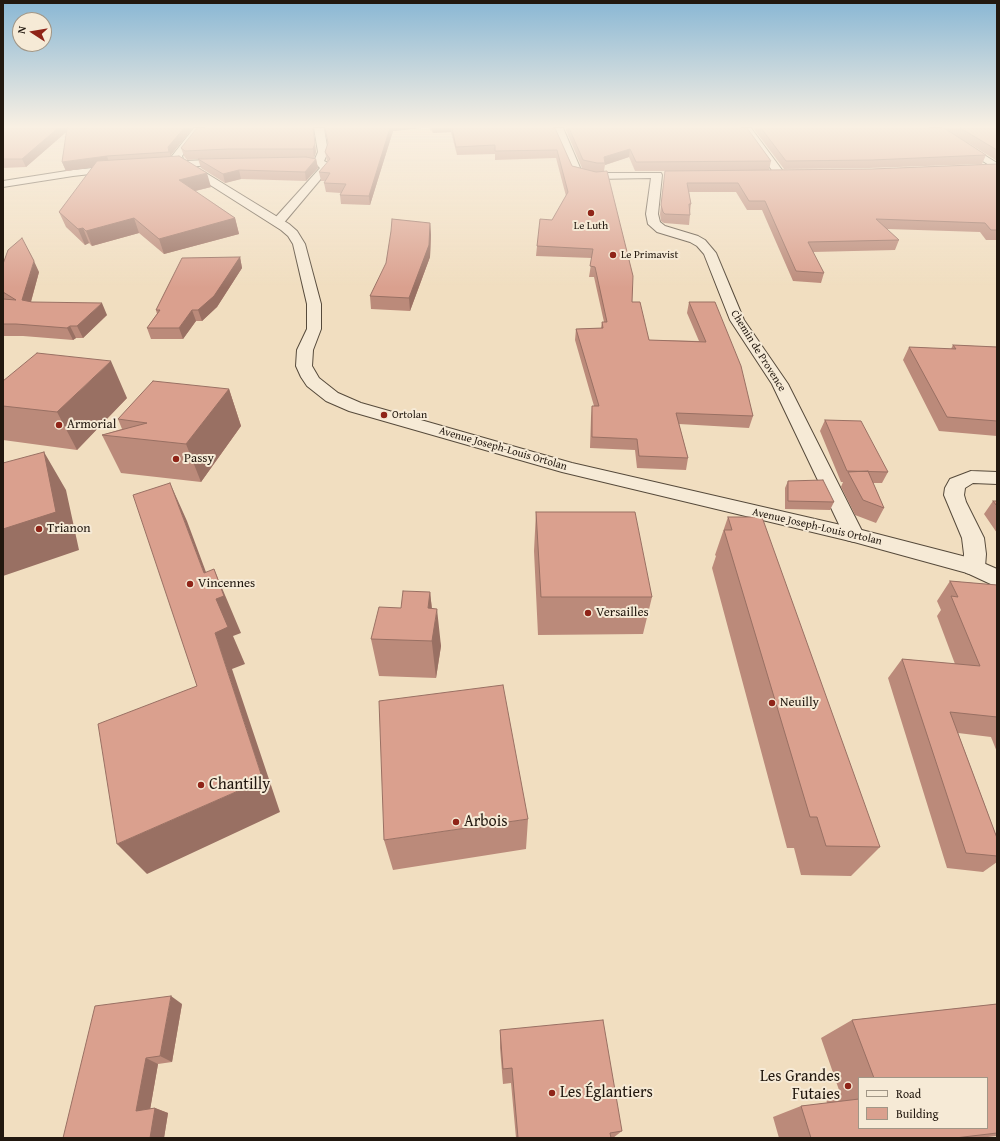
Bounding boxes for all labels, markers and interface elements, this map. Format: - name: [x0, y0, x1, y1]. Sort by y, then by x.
- north arrow: [12, 12, 52, 52]
- text: N: [13, 24, 30, 35]
- marker: Le Luth: [586, 208, 596, 218]
- place label: Le Luth: [574, 219, 608, 233]
- place label: Le Primavist: [621, 248, 678, 262]
- marker: Le Primavist: [608, 250, 618, 260]
- street label: Chemin de Provence: [728, 308, 788, 394]
- place label: Ortolan: [392, 408, 427, 422]
- marker: Ortolan: [379, 410, 389, 420]
- place label: Armorial: [67, 417, 116, 433]
- marker: Armorial: [54, 420, 64, 430]
- street label: Avenue Joseph-Louis Ortolan: [437, 424, 569, 474]
- place label: Passy: [184, 451, 214, 467]
- marker: Passy: [171, 454, 181, 464]
- street label: Avenue Joseph-Louis Ortolan: [751, 506, 883, 548]
- place label: Trianon: [47, 521, 91, 537]
- marker: Trianon: [34, 524, 44, 534]
- place label: Vincennes: [198, 576, 255, 592]
- marker: Vincennes: [185, 579, 195, 589]
- place label: Versailles: [596, 605, 649, 621]
- marker: Versailles: [583, 608, 593, 618]
- place label: Neuilly: [780, 695, 819, 711]
- marker: Neuilly: [767, 698, 777, 708]
- place label: Chantilly: [209, 775, 270, 795]
- marker: Chantilly: [196, 780, 206, 790]
- place label: Arbois: [464, 812, 508, 832]
- marker: Arbois: [451, 817, 461, 827]
- place label: Les Grandes Futaies: [760, 1067, 840, 1105]
- legend: [858, 1077, 988, 1129]
- marker: Les Grandes Futaies: [843, 1081, 853, 1091]
- place label: Les Églantiers: [560, 1083, 653, 1103]
- text: Road: [896, 1085, 921, 1102]
- marker: Les Églantiers: [547, 1088, 557, 1098]
- text: Building: [896, 1105, 939, 1122]

